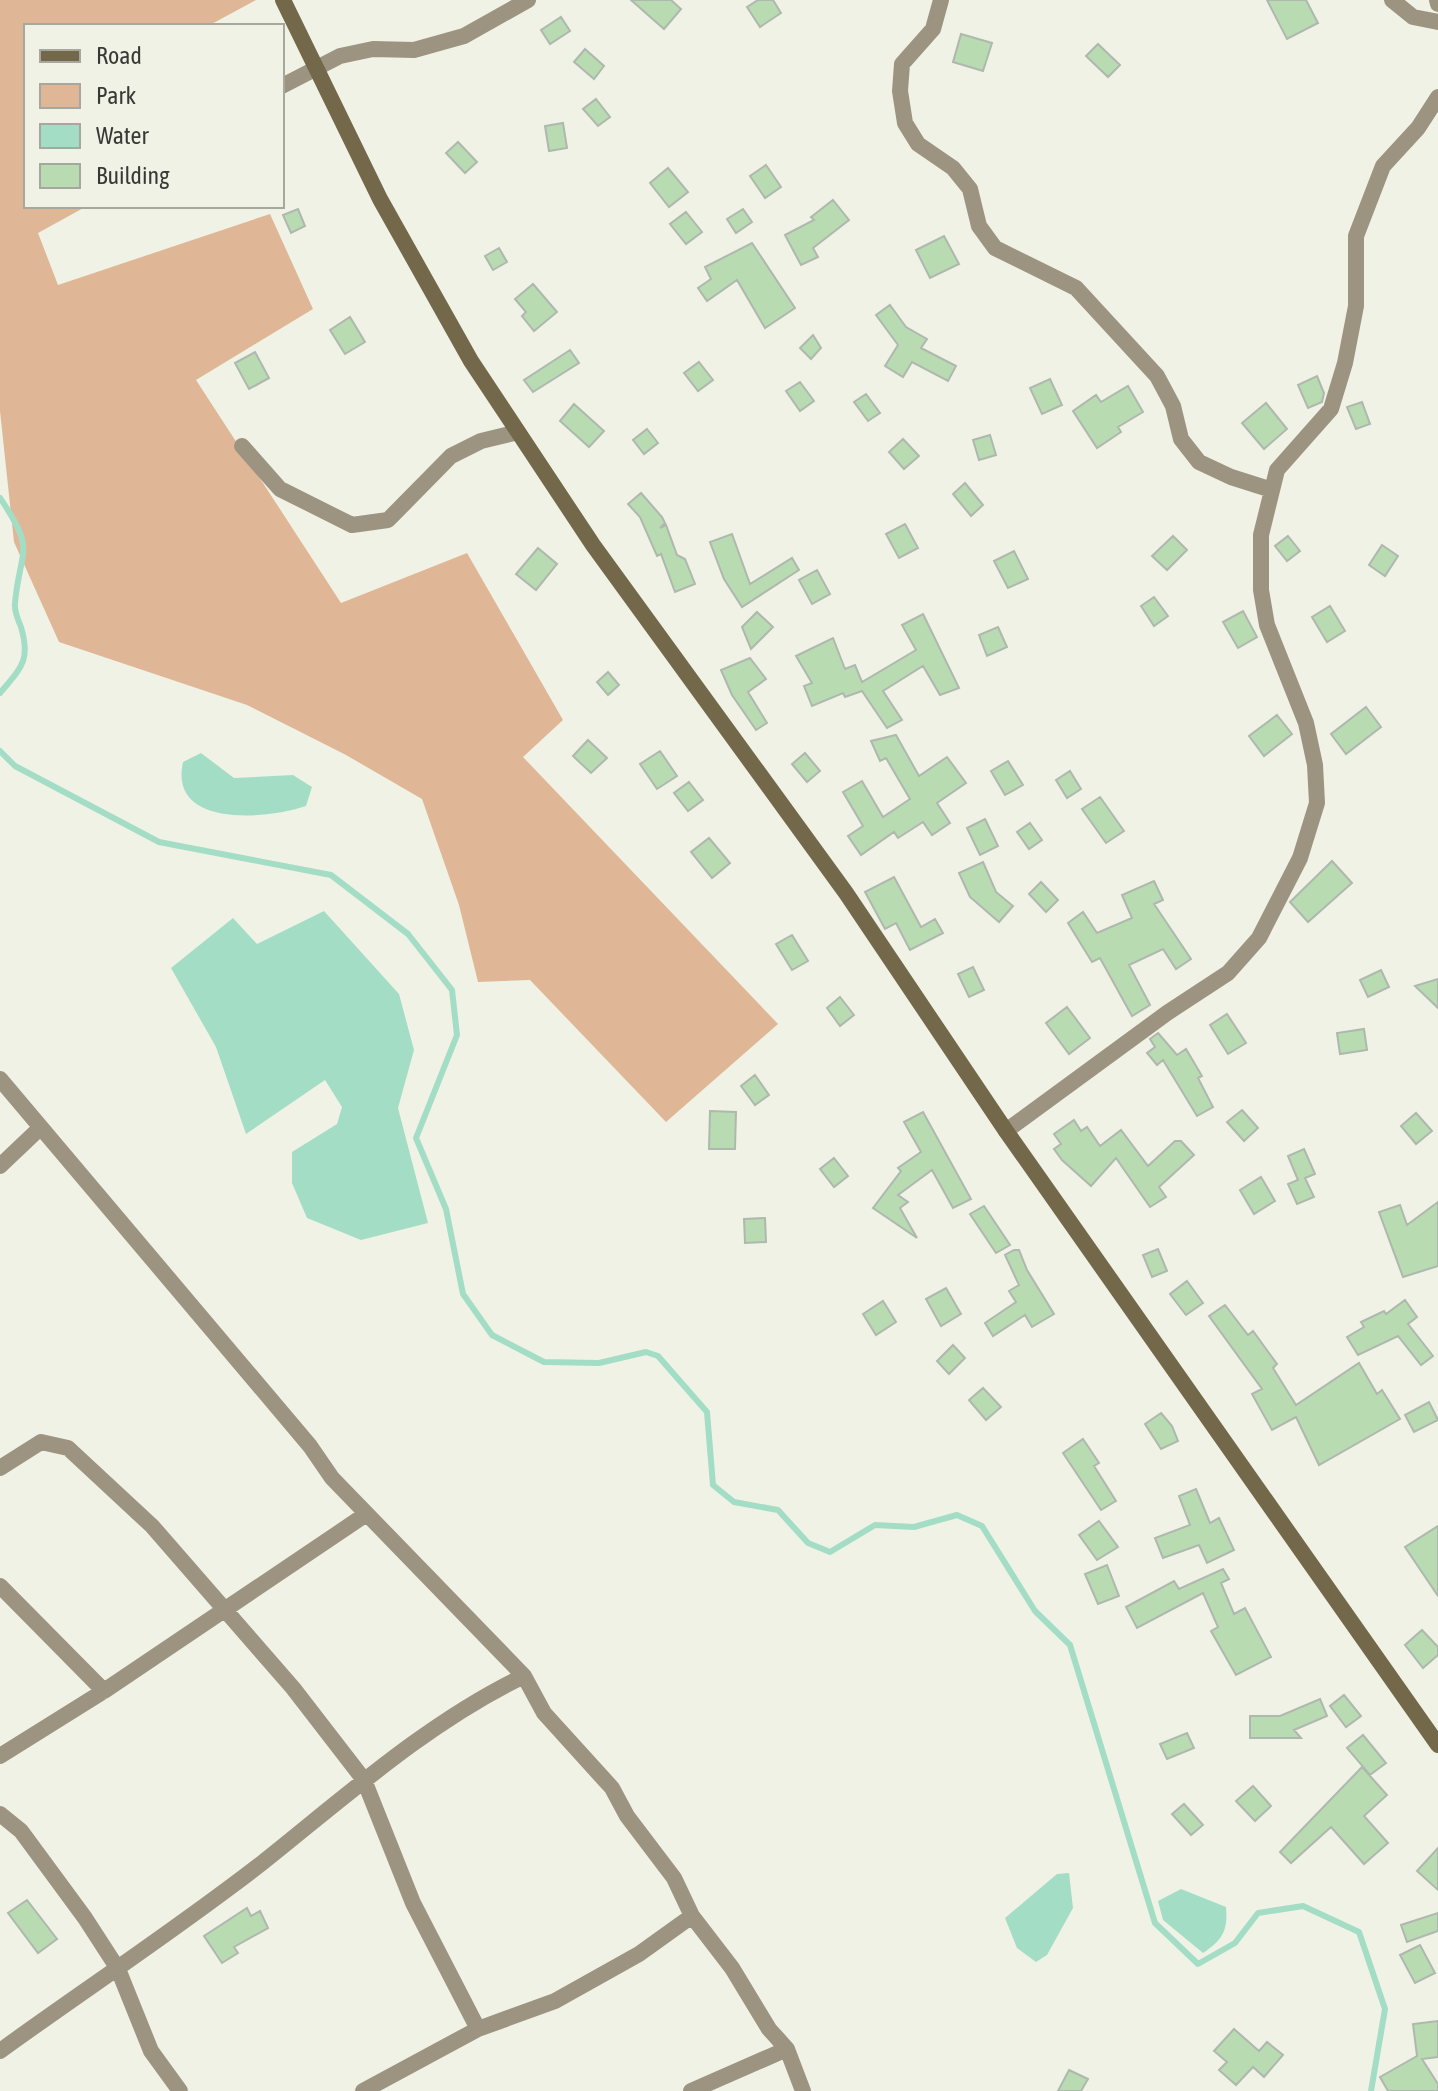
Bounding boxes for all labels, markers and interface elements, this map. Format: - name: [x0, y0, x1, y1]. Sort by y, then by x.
- legend: [24, 24, 284, 208]
- text: Road: [96, 42, 142, 69]
- text: Park: [96, 82, 137, 109]
- text: Water: [96, 122, 149, 149]
- text: Building: [96, 162, 170, 189]

